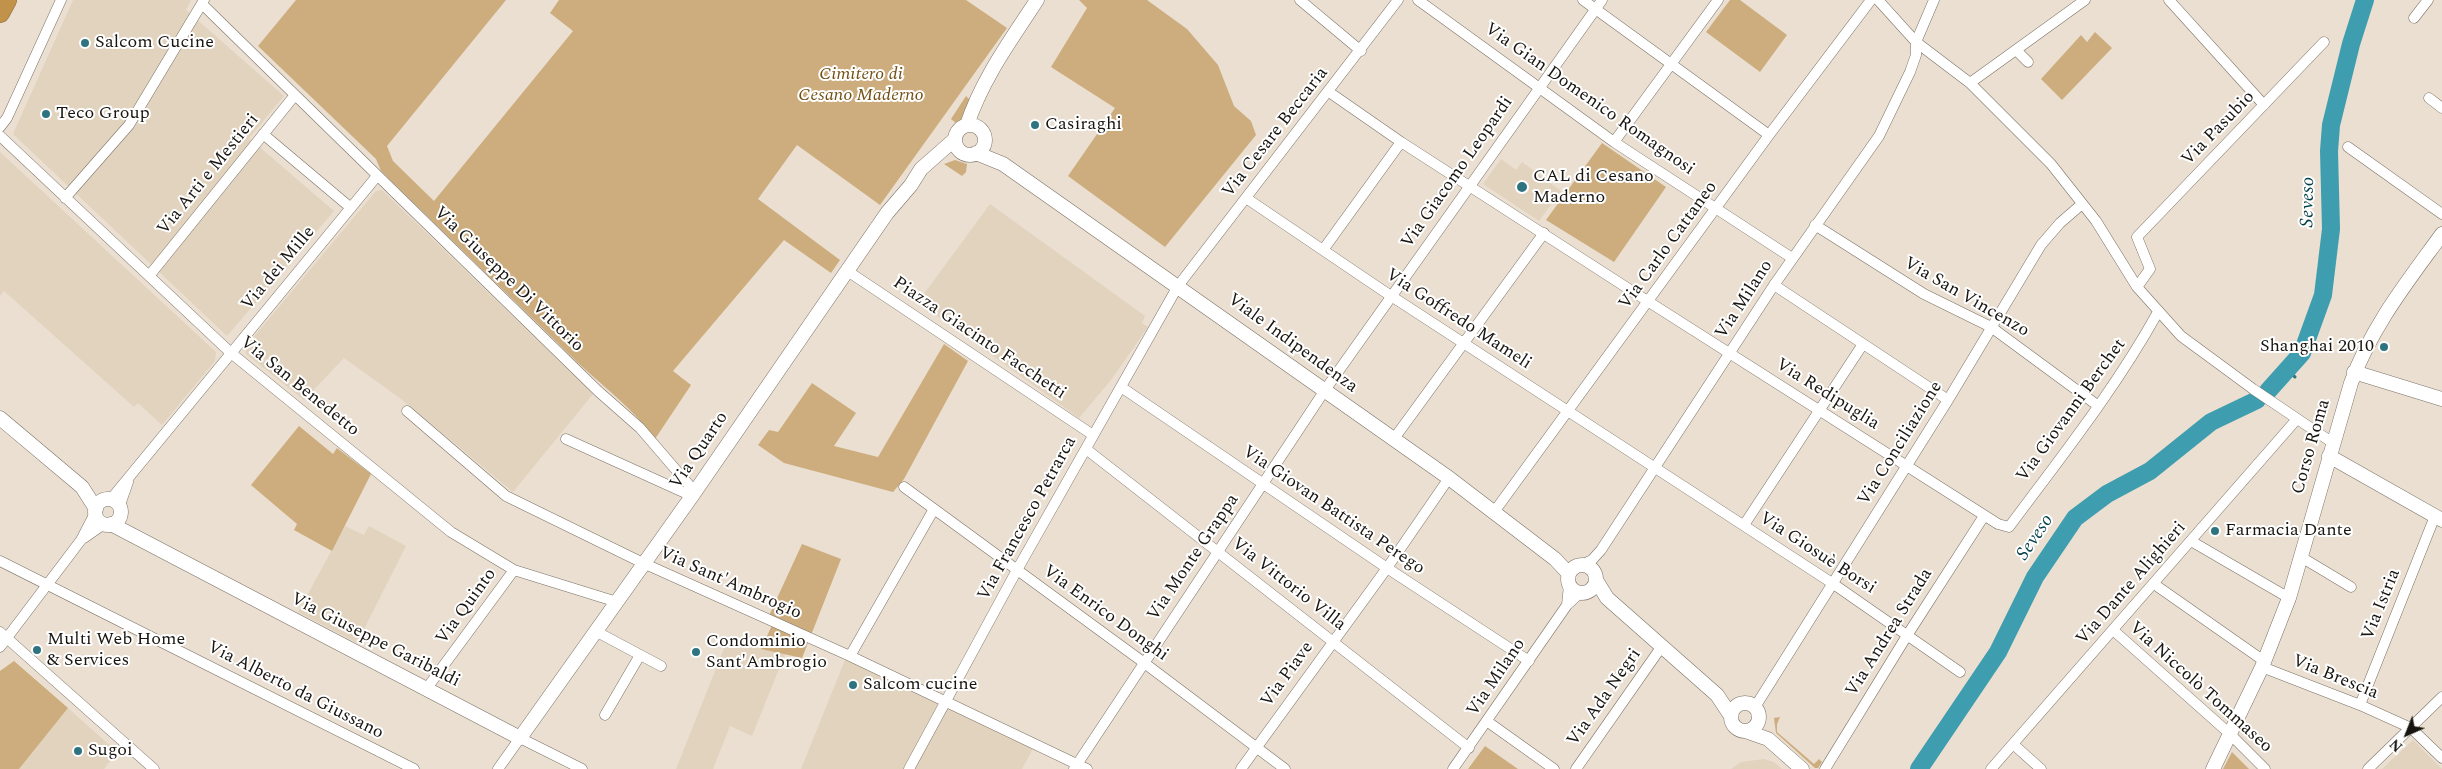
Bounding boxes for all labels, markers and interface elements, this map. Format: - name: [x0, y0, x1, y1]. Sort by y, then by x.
- street label: Via Gian Domenico Romagnosi: [1480, 19, 1698, 181]
- place label: Salcom Cucine: [95, 32, 214, 54]
- marker: Salcom Cucine: [79, 37, 91, 49]
- park label: Cimitero di Cesano Maderno: [798, 64, 924, 106]
- street label: Via Cesare Beccaria: [1218, 64, 1334, 202]
- street label: Via Pasubio: [2178, 87, 2260, 171]
- street label: Via Giacomo Leopardi: [1397, 93, 1519, 253]
- place label: Teco Group: [56, 103, 150, 125]
- marker: Teco Group: [40, 108, 52, 120]
- street label: Via Arti e Mestieri: [154, 110, 264, 240]
- place label: Casiraghi: [1045, 114, 1122, 136]
- marker: Casiraghi: [1029, 119, 1041, 131]
- place label: CAL di Cesano Maderno: [1533, 166, 1654, 208]
- water label: Seveso: [2297, 176, 2321, 228]
- street label: Via Carlo Cattaneo: [1615, 178, 1723, 314]
- marker: CAL di Cesano Maderno: [1515, 180, 1529, 194]
- street label: Via Giuseppe Di Vittorio: [429, 203, 587, 357]
- street label: Via dei Mille: [238, 222, 320, 316]
- street label: Via San Vincenzo: [1899, 253, 2033, 343]
- street label: Via Milano: [1712, 257, 1778, 343]
- street label: Via Goffredo Mameli: [1381, 265, 1535, 375]
- street label: Piazza Giacinto Facchetti: [888, 273, 1070, 405]
- street label: Viale Indipendenza: [1223, 290, 1361, 398]
- street label: Via San Benedetto: [235, 332, 363, 442]
- street label: Via Giovanni Berchet: [2013, 335, 2131, 487]
- place label: Shanghai 2010: [2260, 336, 2374, 358]
- marker: Shanghai 2010: [2378, 341, 2390, 353]
- street label: Via Redipuglia: [1771, 355, 1883, 435]
- street label: Via Conciliazione: [1854, 378, 1948, 510]
- street label: Corso Roma: [2288, 397, 2336, 497]
- street label: Via Quarto: [666, 408, 734, 494]
- street label: Via Francesco Petrarca: [974, 433, 1082, 605]
- street label: Via Giovan Battista Perego: [1238, 442, 1428, 580]
- street label: Via Monte Grappa: [1144, 490, 1244, 626]
- street label: Via Giosuè Borsi: [1755, 508, 1879, 600]
- water label: Seveso: [2012, 511, 2060, 565]
- street label: Via Dante Alighieri: [2073, 518, 2191, 650]
- place label: Farmacia Dante: [2225, 520, 2352, 542]
- marker: Farmacia Dante: [2209, 525, 2221, 537]
- street label: Via Vittorio Villa: [1227, 534, 1349, 636]
- street label: Via Sant'Ambrogio: [656, 543, 804, 625]
- street label: Via Enrico Donghi: [1038, 561, 1172, 667]
- street label: Via Quinto: [432, 565, 502, 649]
- street label: Via Andrea Strada: [1842, 565, 1938, 701]
- street label: Via Istria: [2358, 566, 2406, 644]
- street label: Via Giuseppe Garibaldi: [287, 589, 463, 693]
- street label: Via Niccolò Tommaseo: [2124, 618, 2276, 758]
- place label: Multi Web Home & Services: [47, 629, 185, 672]
- place label: Condominio Sant'Ambrogio: [706, 631, 827, 674]
- street label: Via Milano: [1463, 635, 1531, 721]
- street label: Via Alberto da Giussano: [203, 637, 387, 745]
- street label: Via Piave: [1257, 638, 1319, 712]
- marker: Multi Web Home & Services: [31, 644, 43, 656]
- street label: Via Ada Negri: [1563, 645, 1647, 751]
- marker: Condominio Sant'Ambrogio: [690, 646, 702, 658]
- street label: Via Brescia: [2289, 651, 2381, 705]
- place label: Salcom cucine: [863, 674, 977, 696]
- marker: Salcom cucine: [847, 679, 859, 691]
- north arrow: [2382, 709, 2432, 759]
- text: N: [2385, 734, 2408, 757]
- place label: Sugoi: [88, 740, 133, 762]
- marker: Sugoi: [72, 745, 84, 757]

